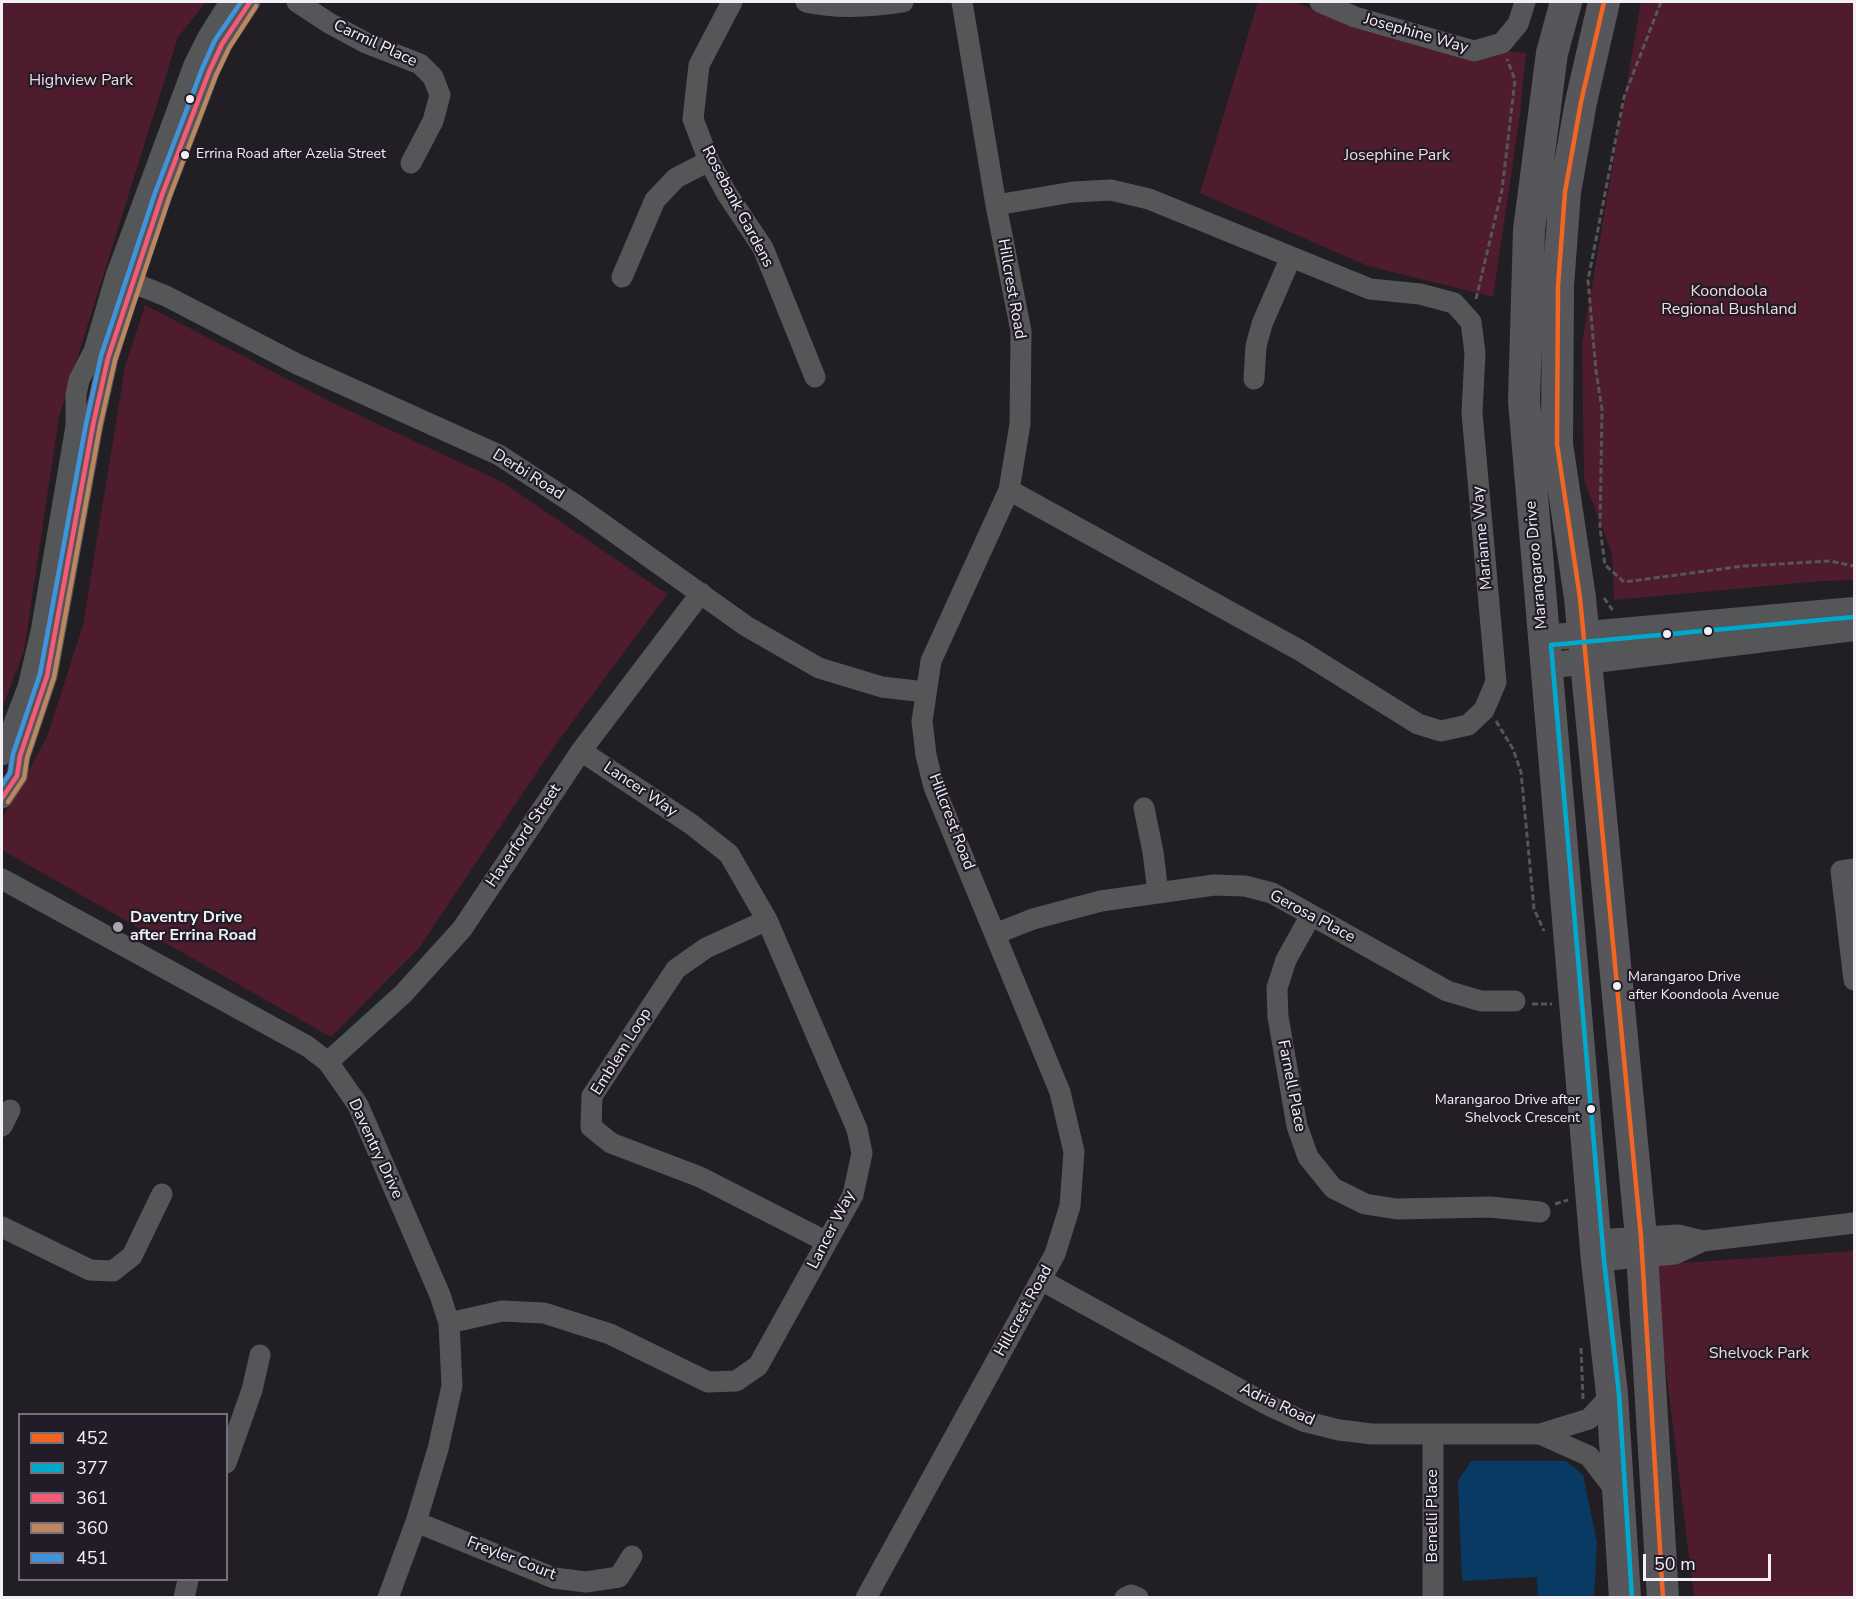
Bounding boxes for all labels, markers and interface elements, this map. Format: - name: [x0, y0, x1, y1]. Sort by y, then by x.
- street label: Josephine Way: [1362, 10, 1470, 58]
- street label: Carmil Place: [330, 16, 420, 72]
- park label: Highview Park: [29, 71, 133, 91]
- unlabelled marker: [184, 93, 196, 105]
- street label: Rosebank Gardens: [697, 143, 777, 271]
- park label: Josephine Park: [1344, 146, 1450, 166]
- place label: Errina Road after Azelia Street: [196, 147, 386, 163]
- marker: Errina Road after Azelia Street: [179, 149, 191, 161]
- street label: Hillcrest Road: [993, 237, 1029, 341]
- park label: Koondoola Regional Bushland: [1661, 282, 1797, 320]
- street label: Derbi Road: [489, 446, 567, 504]
- street label: Marianne Way: [1469, 485, 1497, 591]
- street label: Marangaroo Drive: [1522, 500, 1552, 630]
- unlabelled marker: [1702, 625, 1714, 637]
- unlabelled marker: [1661, 628, 1673, 640]
- street label: Lancer Way: [599, 758, 681, 822]
- street label: Hillcrest Road: [924, 771, 978, 873]
- street label: Haverford Street: [482, 781, 566, 891]
- street label: Gerosa Place: [1266, 886, 1358, 948]
- place label: Daventry Drive after Errina Road: [130, 908, 256, 946]
- marker: Daventry Drive after Errina Road: [111, 920, 125, 934]
- place label: Marangaroo Drive after Koondoola Avenue: [1628, 970, 1779, 1002]
- marker: Marangaroo Drive after Koondoola Avenue: [1611, 980, 1623, 992]
- street label: Emblem Loop: [588, 1005, 656, 1099]
- street label: Farnell Place: [1273, 1039, 1309, 1133]
- place label: Marangaroo Drive after Shelvock Crescent: [1435, 1093, 1580, 1126]
- street label: Daventry Drive: [343, 1096, 407, 1202]
- marker: Marangaroo Drive after Shelvock Crescent: [1585, 1103, 1597, 1115]
- street label: Lancer Way: [804, 1188, 860, 1272]
- street label: Hillcrest Road: [991, 1262, 1057, 1360]
- park label: Shelvock Park: [1709, 1344, 1809, 1364]
- street label: Adria Road: [1237, 1379, 1317, 1431]
- legend: [18, 1413, 228, 1581]
- text: 452: [76, 1426, 108, 1450]
- text: 377: [76, 1456, 108, 1480]
- street label: Benelli Place: [1423, 1469, 1443, 1563]
- text: 361: [76, 1486, 108, 1510]
- text: 360: [76, 1516, 108, 1540]
- street label: Freyler Court: [464, 1533, 558, 1585]
- scale bar: [1646, 1542, 1774, 1580]
- text: 451: [76, 1546, 108, 1570]
- text: 50 m: [1654, 1552, 1696, 1576]

